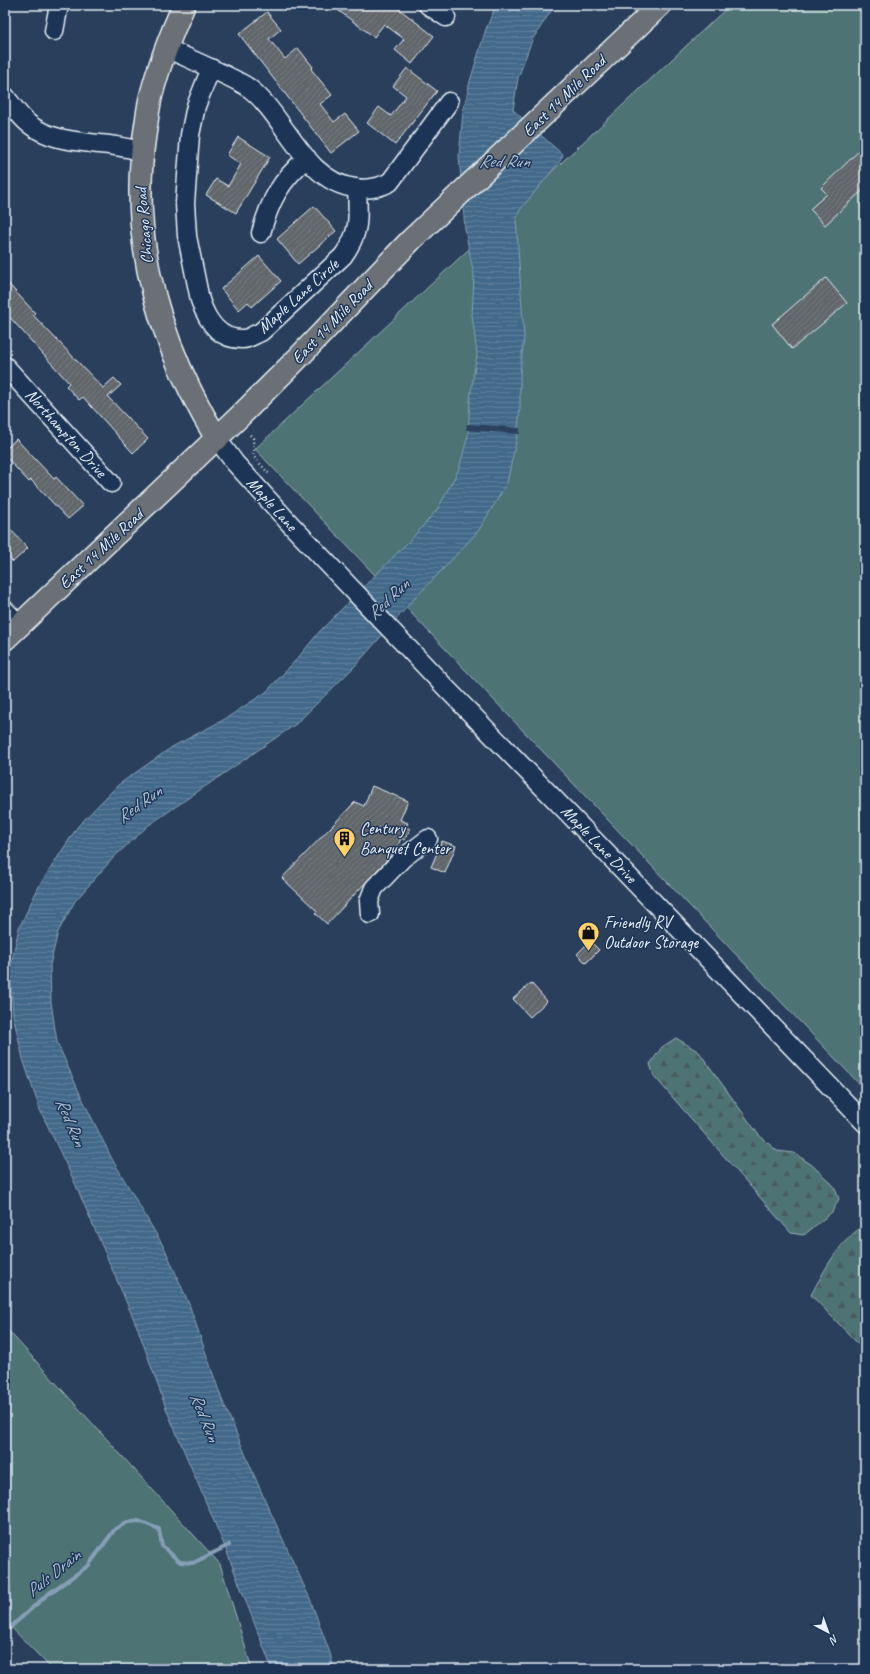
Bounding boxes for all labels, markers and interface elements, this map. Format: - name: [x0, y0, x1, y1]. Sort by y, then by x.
- street label: East 14 Mile Road: [518, 49, 613, 141]
- water label: Red Run: [479, 150, 531, 172]
- street label: Chicago Road: [130, 185, 158, 265]
- street label: Maple Lane Circle: [253, 253, 344, 338]
- street label: East 14 Mile Road: [287, 273, 379, 368]
- street label: Northampton Drive: [21, 384, 112, 483]
- street label: Maple Lane: [242, 472, 303, 537]
- street label: East 14 Mile Road: [54, 502, 150, 594]
- water label: Red Run: [362, 572, 415, 624]
- water label: Red Run: [112, 779, 167, 828]
- street label: Maple Lane Drive: [557, 801, 642, 888]
- place label: Century Banquet Center: [360, 818, 452, 859]
- building icon: Century Banquet Center: [332, 825, 358, 858]
- place label: Friendly RV Outdoor Storage: [604, 912, 699, 953]
- shop icon: Friendly RV Outdoor Storage: [575, 919, 601, 952]
- water label: Red Run: [51, 1094, 92, 1151]
- water label: Red Run: [185, 1389, 225, 1446]
- water label: Puls Drain: [21, 1543, 86, 1602]
- north arrow: [808, 1612, 848, 1652]
- text: N: [826, 1632, 842, 1648]

